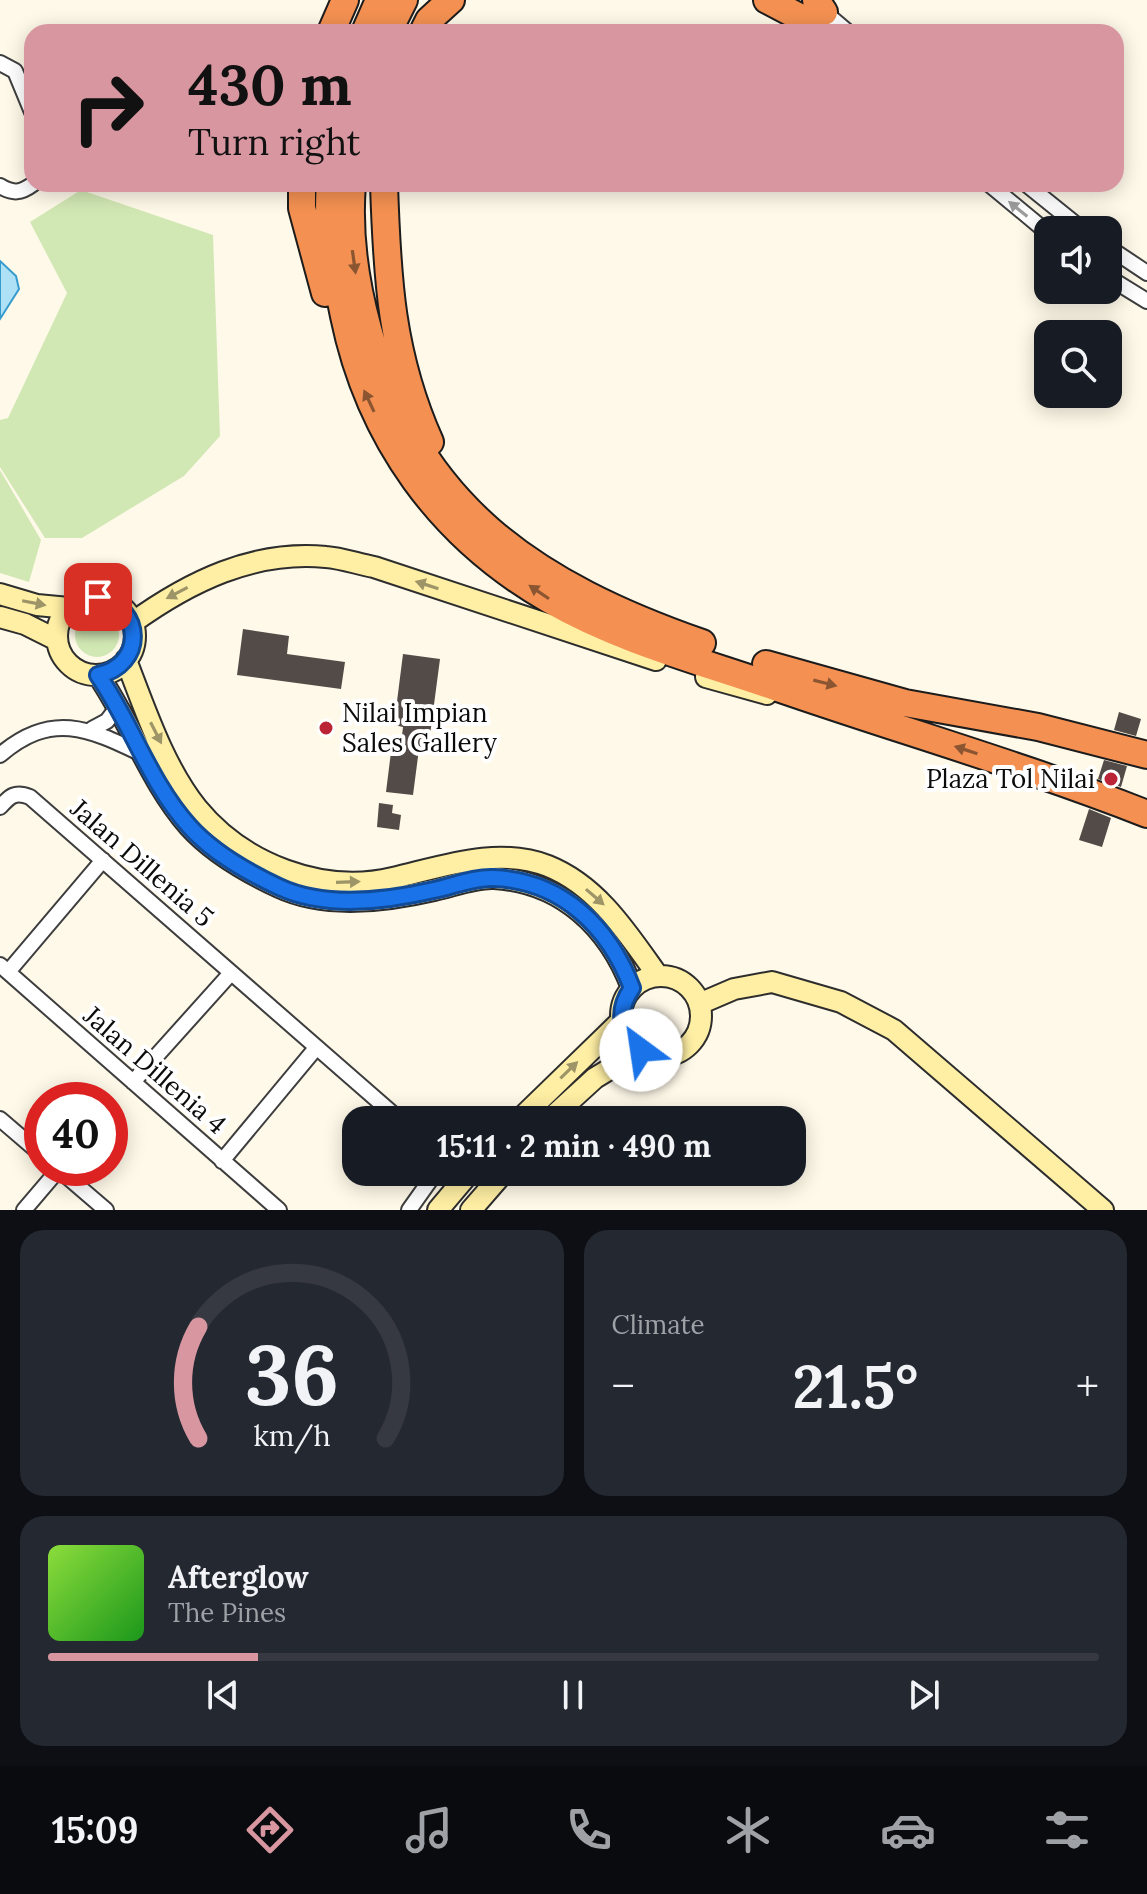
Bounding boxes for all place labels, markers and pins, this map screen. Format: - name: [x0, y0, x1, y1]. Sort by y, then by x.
- pin: [64, 563, 132, 631]
- place label: Nilai Impian Sales Gallery: [342, 696, 497, 759]
- marker: Nilai Impian Sales Gallery: [317, 719, 335, 737]
- place label: Plaza Tol Nilai: [926, 762, 1095, 795]
- marker: Plaza Tol Nilai: [1102, 770, 1120, 788]

